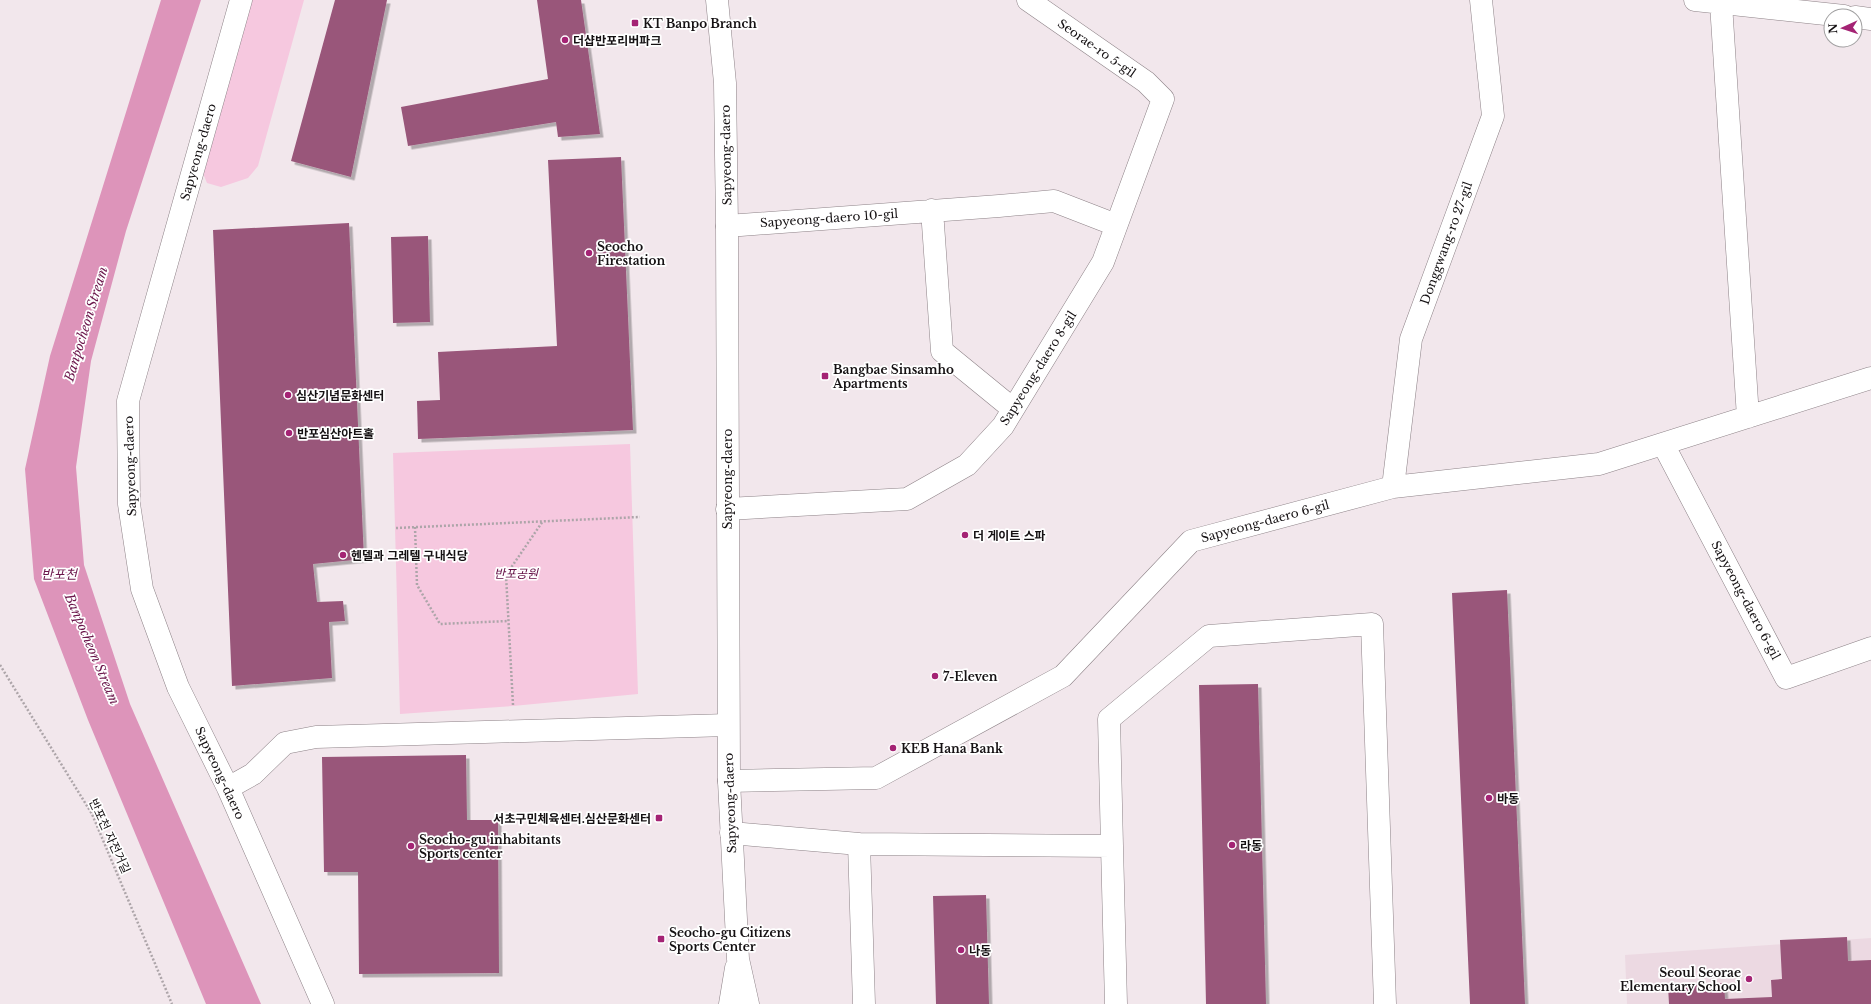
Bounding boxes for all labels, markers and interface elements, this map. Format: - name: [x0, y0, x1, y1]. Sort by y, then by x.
- north arrow: [1823, 8, 1863, 48]
- place label: KT Banpo Branch: [643, 16, 757, 31]
- street label: Seorae-ro 5-gil: [1055, 16, 1139, 80]
- marker: KT Banpo Branch: [630, 18, 640, 28]
- text: N: [1826, 22, 1840, 34]
- place label: 더샵반포리버파크: [573, 33, 661, 48]
- marker: 더샵반포리버파크: [560, 35, 570, 45]
- street label: Sapyeong-daero: [177, 101, 219, 202]
- street label: Sapyeong-daero: [718, 104, 734, 205]
- street label: Donggwang-ro 27-gil: [1417, 179, 1475, 306]
- street label: Sapyeong-daero 10-gil: [759, 206, 899, 230]
- place label: Seocho Firestation: [597, 239, 665, 268]
- marker: Seocho Firestation: [584, 248, 594, 258]
- water label: Banpocheon Stream: [60, 265, 112, 384]
- street label: Sapyeong-daero 8-gil: [997, 308, 1079, 428]
- place label: Bangbae Sinsamho Apartments: [832, 362, 954, 391]
- marker: Bangbae Sinsamho Apartments: [820, 371, 830, 381]
- place label: 심산기념문화센터: [296, 388, 384, 403]
- marker: 심산기념문화센터: [283, 390, 293, 400]
- street label: Sapyeong-daero: [121, 415, 139, 517]
- place label: 반포심산아트홀: [297, 426, 374, 441]
- marker: 반포심산아트홀: [284, 428, 294, 438]
- street label: Sapyeong-daero: [720, 429, 735, 529]
- street label: Sapyeong-daero 6-gil: [1199, 497, 1331, 545]
- place label: 더 게이트 스파: [973, 528, 1046, 543]
- marker: 더 게이트 스파: [960, 530, 970, 540]
- street label: Sapyeong-daero 6-gil: [1708, 538, 1784, 662]
- place label: 헨델과 그레텔 구내식당: [351, 548, 468, 563]
- marker: 헨델과 그레텔 구내식당: [338, 550, 348, 560]
- water label: 반포천: [41, 566, 78, 583]
- park label: 반포공원: [494, 566, 539, 581]
- water label: Banpocheon Stream: [61, 590, 123, 707]
- place label: 7-Eleven: [943, 669, 998, 684]
- marker: 7-Eleven: [930, 671, 940, 681]
- street label: Sapyeong-daero: [192, 724, 248, 822]
- place label: KEB Hana Bank: [901, 741, 1004, 756]
- marker: KEB Hana Bank: [888, 743, 898, 753]
- street label: Sapyeong-daero: [721, 752, 739, 854]
- place label: 바동: [1497, 791, 1519, 806]
- marker: 바동: [1484, 793, 1494, 803]
- street label: 반포천 자전거길: [86, 796, 134, 876]
- place label: 서초구민체육센터.심산문화센터: [493, 811, 651, 826]
- marker: 서초구민체육센터.심산문화센터: [654, 813, 664, 823]
- place label: Seocho-gu inhabitants Sports center: [419, 832, 561, 861]
- place label: 라동: [1240, 838, 1262, 853]
- marker: 라동: [1227, 840, 1237, 850]
- marker: Seocho-gu inhabitants Sports center: [406, 841, 416, 851]
- place label: Seocho-gu Citizens Sports Center: [669, 925, 791, 954]
- marker: Seocho-gu Citizens Sports Center: [656, 934, 666, 944]
- place label: 나동: [969, 943, 991, 958]
- marker: 나동: [956, 945, 966, 955]
- place label: Seoul Seorae Elementary School: [1620, 965, 1742, 994]
- marker: Seoul Seorae Elementary School: [1744, 974, 1754, 984]

